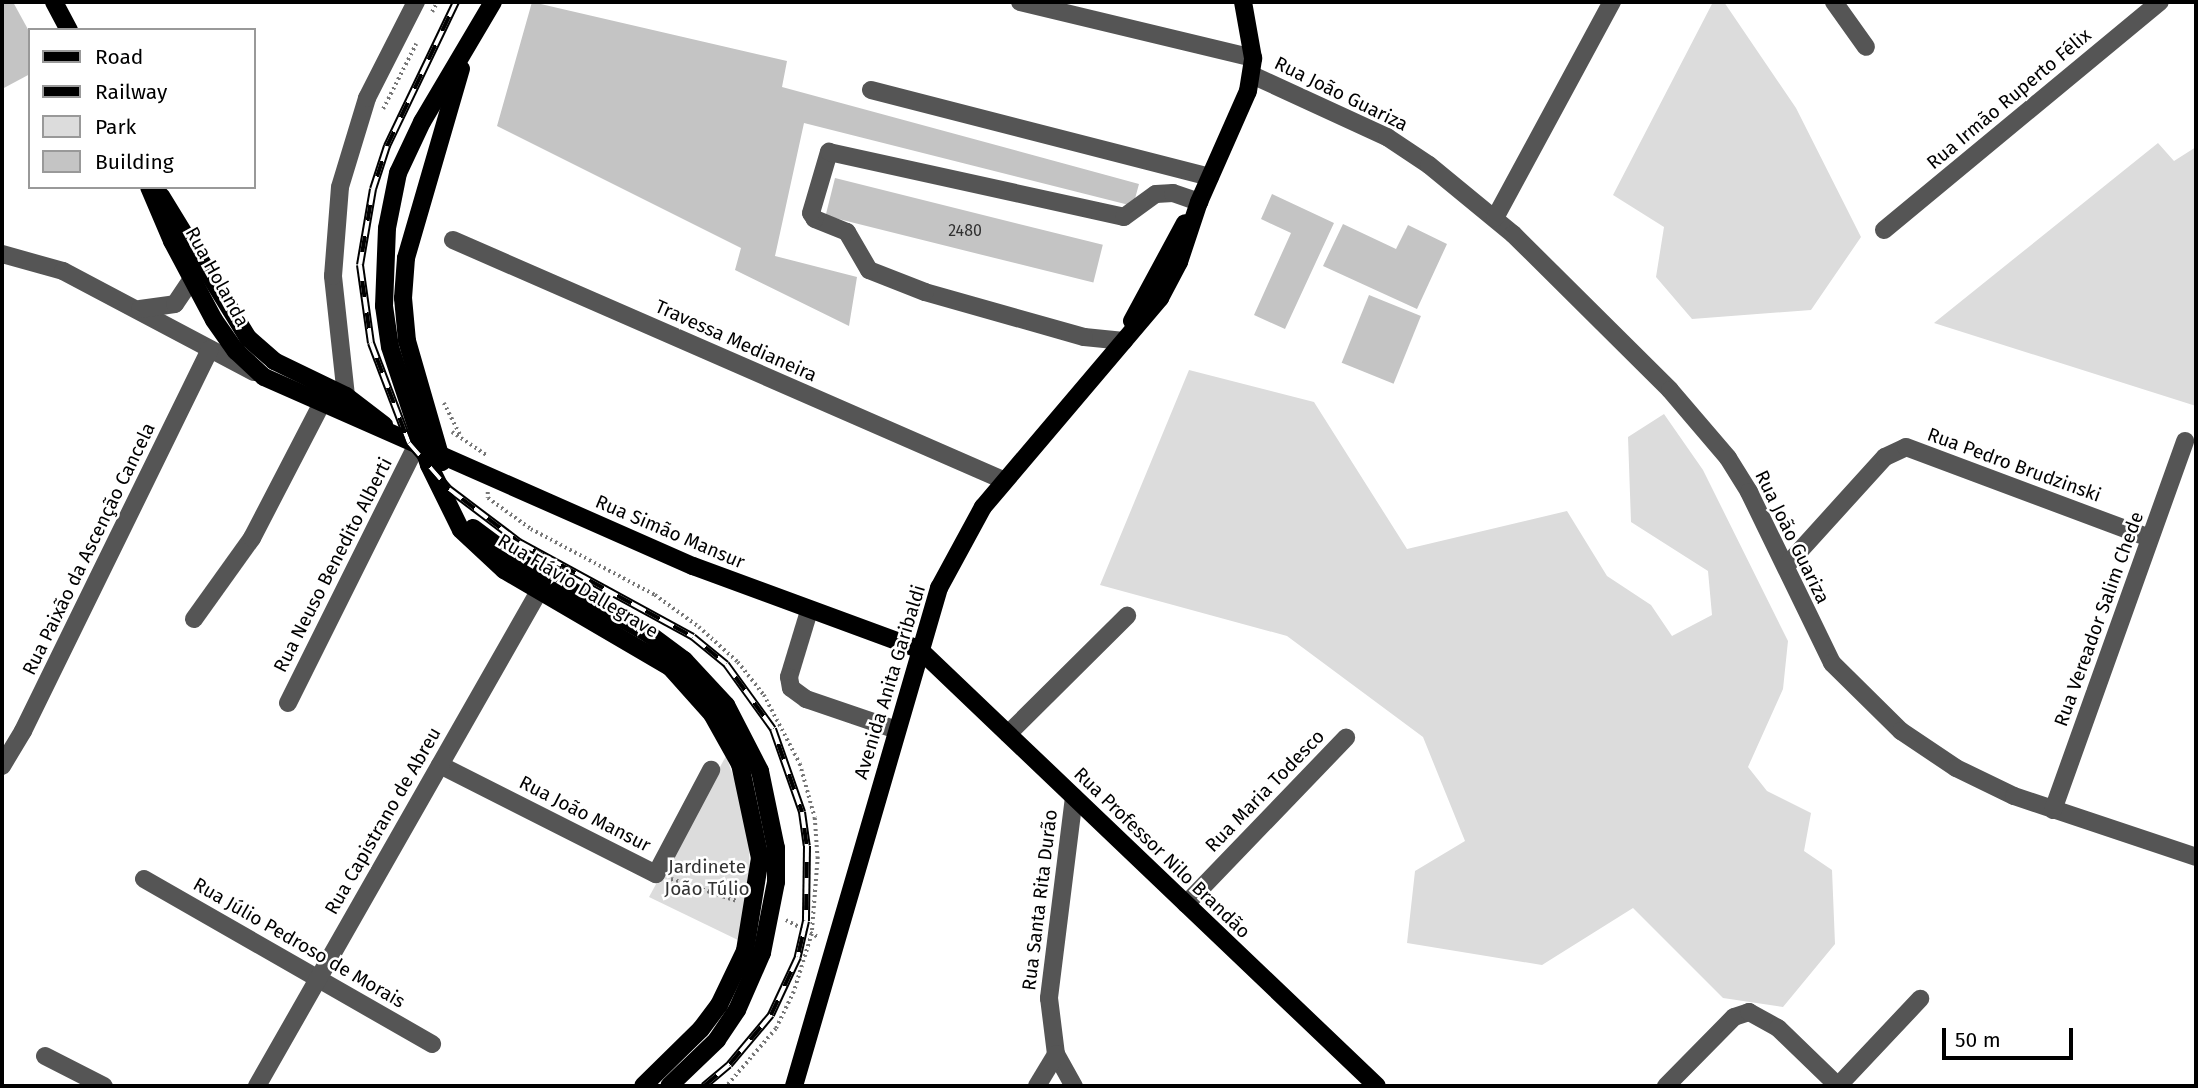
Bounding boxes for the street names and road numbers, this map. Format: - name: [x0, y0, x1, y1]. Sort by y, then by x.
- street label: Rua Irmão Ruperto Félix: [1922, 24, 2096, 174]
- street label: Rua João Guariza: [1271, 52, 1411, 136]
- street label: Rua Holanda: [180, 223, 254, 331]
- street label: Travessa Medianeira: [652, 295, 820, 387]
- street label: Rua Paixão da Ascenção Cancela: [18, 419, 160, 679]
- street label: Rua Pedro Brudzinski: [1924, 423, 2104, 507]
- street label: Rua Neuso Benedito Alberti: [269, 454, 397, 676]
- street label: Rua João Guariza: [1750, 467, 1834, 607]
- street label: Rua Simão Mansur: [592, 490, 748, 574]
- street label: Rua Vereador Salim Chede: [2049, 509, 2149, 729]
- street label: Rua Flávio Dallegrave: [494, 529, 662, 643]
- street label: Avenida Anita Garibaldi: [850, 582, 930, 782]
- street label: Rua Capistrano de Abreu: [320, 723, 446, 919]
- street label: Rua Maria Todesco: [1201, 725, 1329, 857]
- street label: Rua Professor Nilo Brandão: [1069, 763, 1255, 943]
- street label: Rua João Mansur: [515, 771, 655, 857]
- street label: Rua Santa Rita Durão: [1018, 808, 1062, 992]
- street label: Rua Júlio Pedroso de Morais: [189, 873, 409, 1013]

